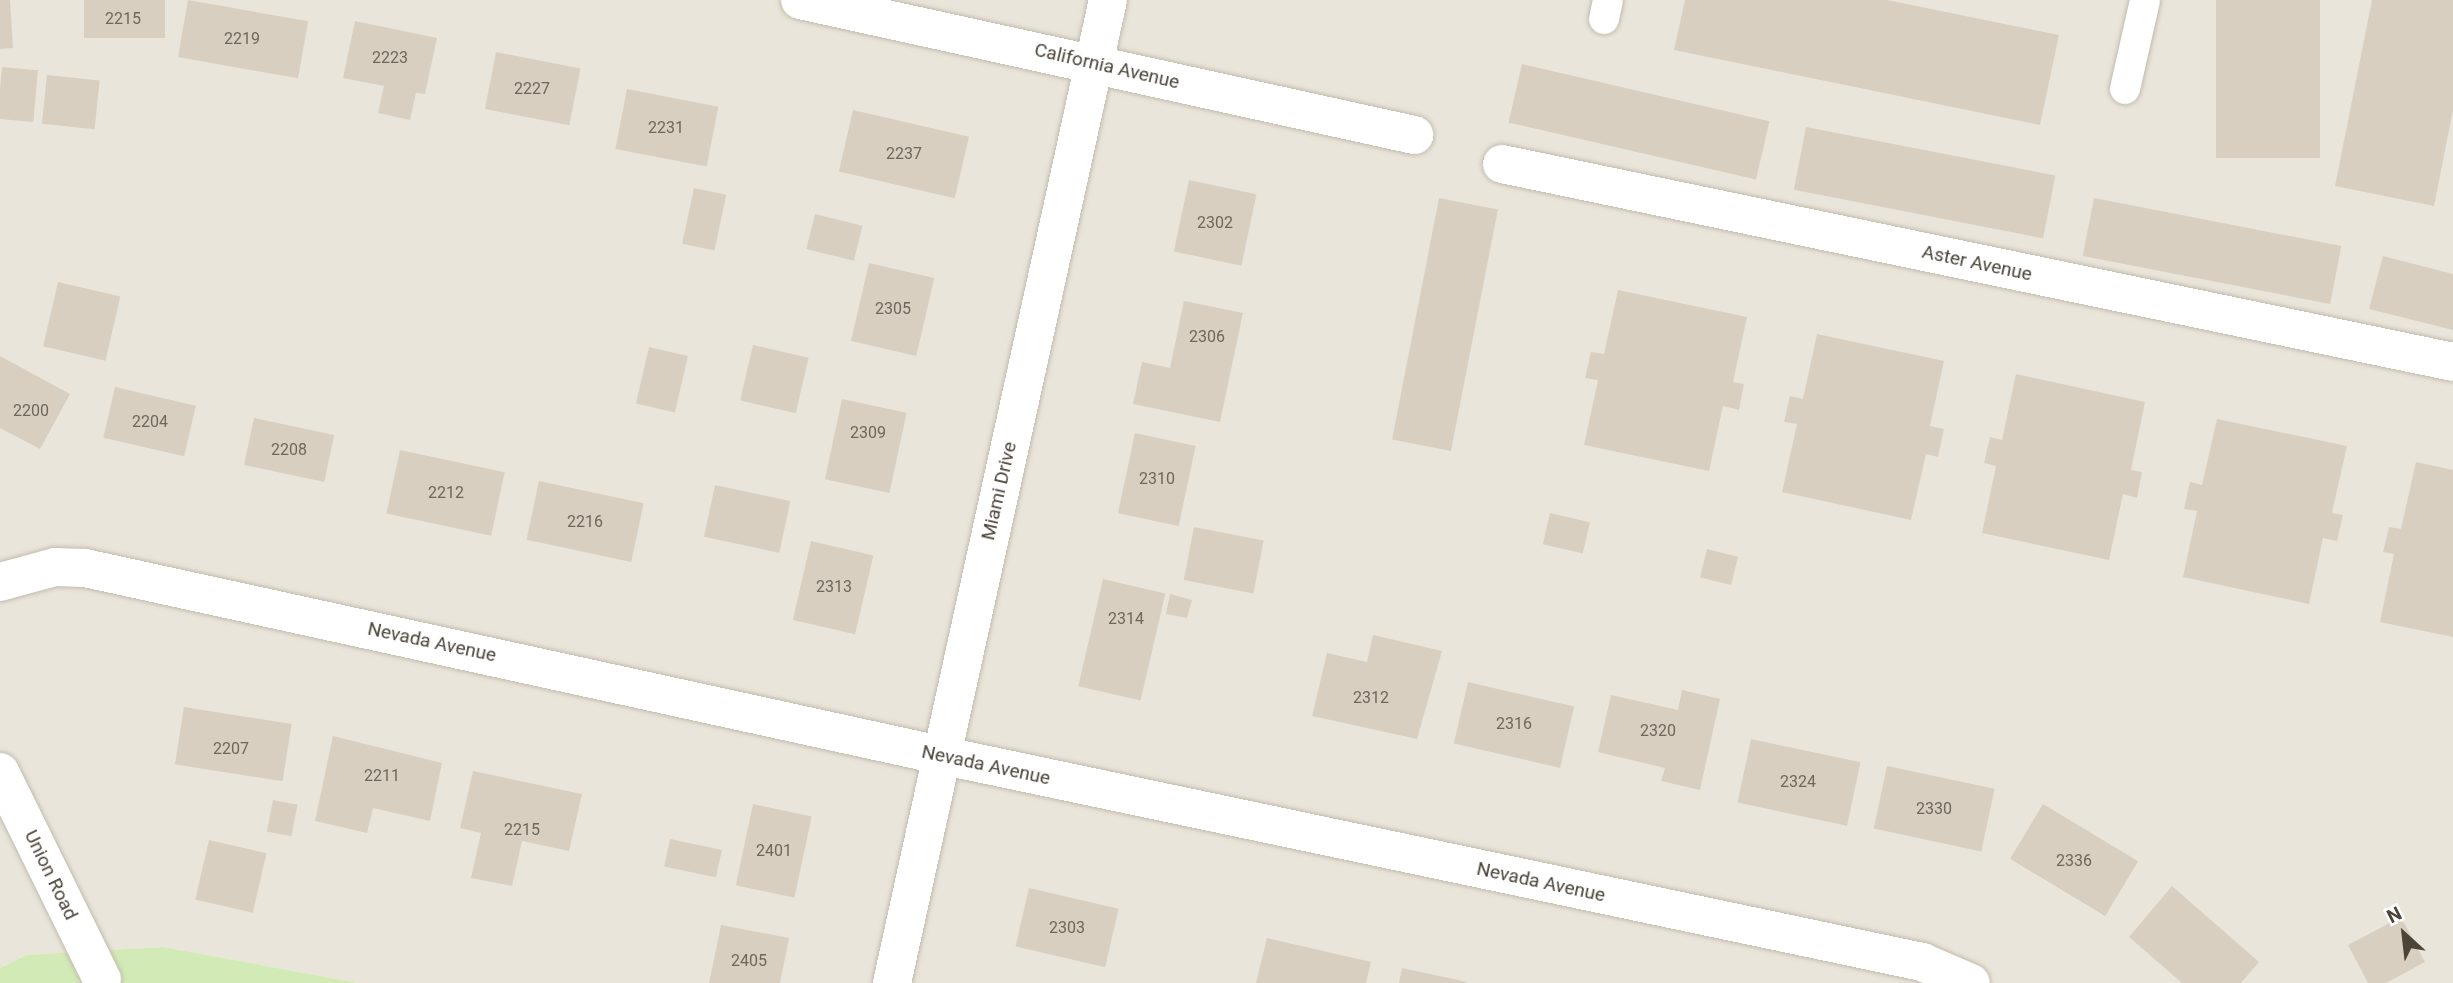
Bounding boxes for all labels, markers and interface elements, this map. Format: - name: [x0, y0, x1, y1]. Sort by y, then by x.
- house number: 2215: [105, 9, 141, 29]
- house number: 2219: [224, 29, 260, 49]
- street label: California Avenue: [1032, 38, 1182, 94]
- house number: 2223: [372, 48, 408, 68]
- house number: 2227: [514, 79, 550, 99]
- house number: 2231: [648, 118, 684, 138]
- house number: 2237: [886, 144, 922, 164]
- house number: 2302: [1197, 213, 1233, 233]
- street label: Aster Avenue: [1920, 240, 2034, 286]
- house number: 2305: [875, 299, 911, 319]
- house number: 2306: [1189, 327, 1225, 347]
- house number: 2200: [13, 401, 49, 421]
- house number: 2204: [132, 412, 168, 432]
- house number: 2309: [850, 423, 886, 443]
- house number: 2208: [271, 440, 307, 460]
- street label: Miami Drive: [977, 440, 1021, 542]
- house number: 2310: [1139, 469, 1175, 489]
- house number: 2212: [428, 483, 464, 503]
- house number: 2216: [567, 512, 603, 532]
- house number: 2313: [816, 577, 852, 597]
- house number: 2314: [1108, 609, 1144, 629]
- street label: Nevada Avenue: [366, 617, 498, 667]
- house number: 2312: [1353, 688, 1389, 708]
- house number: 2316: [1496, 714, 1532, 734]
- house number: 2320: [1640, 721, 1676, 741]
- house number: 2207: [213, 739, 249, 759]
- street label: Nevada Avenue: [920, 740, 1052, 790]
- house number: 2211: [364, 766, 400, 786]
- house number: 2324: [1780, 772, 1816, 792]
- house number: 2330: [1916, 799, 1952, 819]
- house number: 2215: [504, 820, 540, 840]
- street label: Union Road: [19, 826, 83, 924]
- house number: 2401: [756, 841, 792, 861]
- house number: 2336: [2056, 851, 2092, 871]
- street label: Nevada Avenue: [1475, 857, 1607, 907]
- north arrow: [2369, 899, 2439, 969]
- text: N: [2383, 902, 2405, 928]
- house number: 2303: [1049, 918, 1085, 938]
- house number: 2405: [731, 951, 767, 971]

